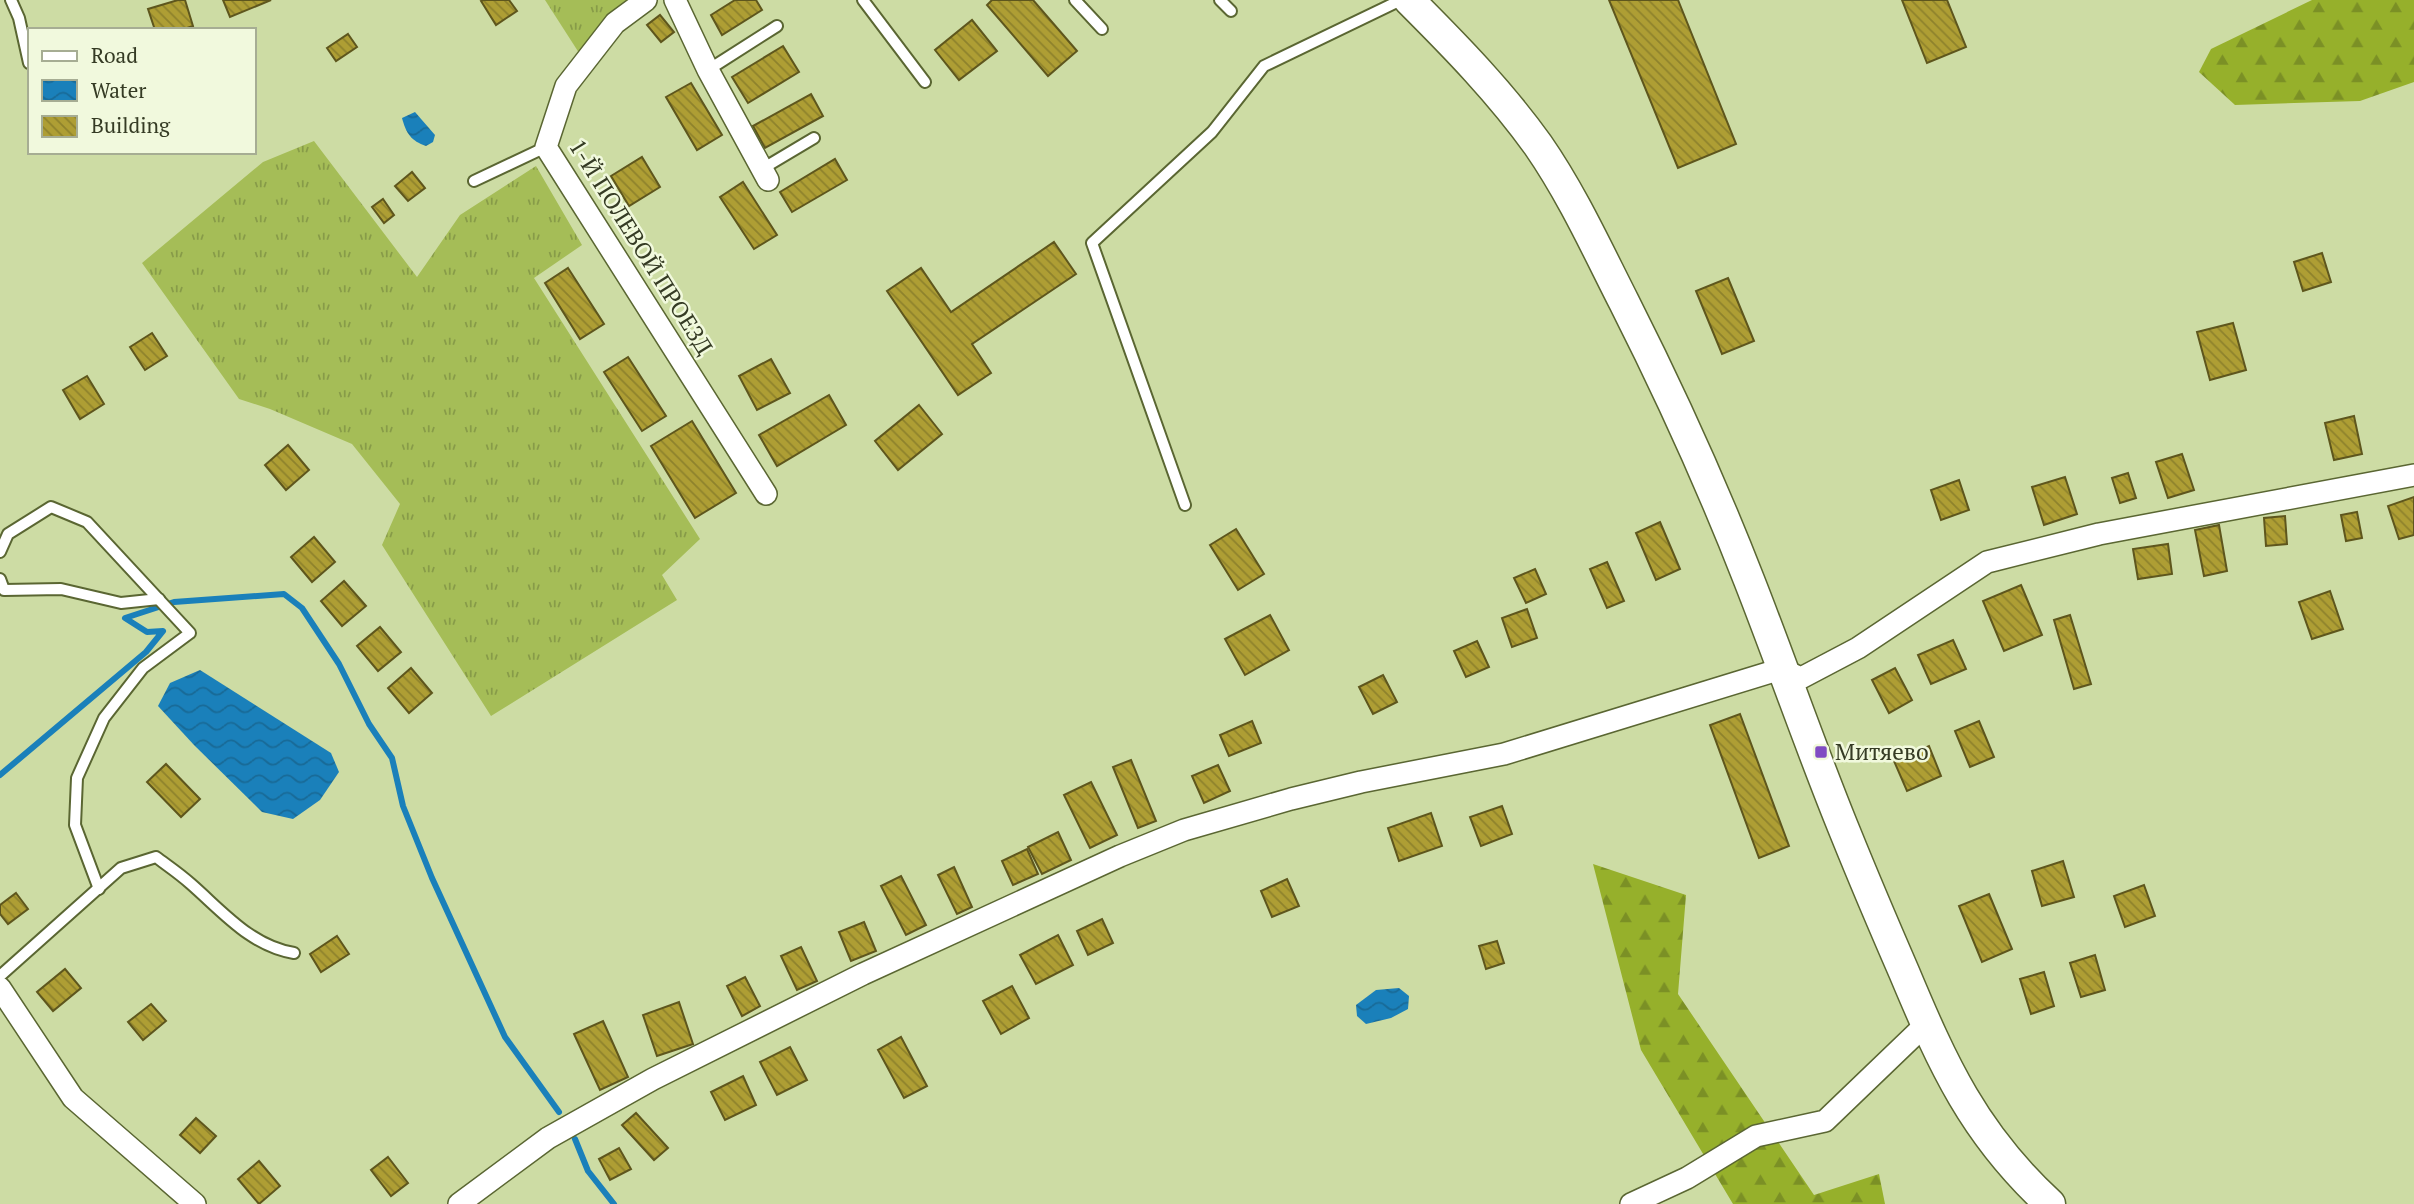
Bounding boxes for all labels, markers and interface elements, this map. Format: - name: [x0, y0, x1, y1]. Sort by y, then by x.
- legend: [28, 28, 256, 154]
- text: Road: [91, 41, 138, 69]
- text: Water: [91, 76, 146, 104]
- text: Building: [91, 111, 171, 139]
- street label: 1-Й ПОЛЕВОЙ ПРОЕЗД: [562, 133, 721, 361]
- place label: Митяево: [1835, 736, 1929, 767]
- marker: Митяево: [1813, 744, 1829, 760]

